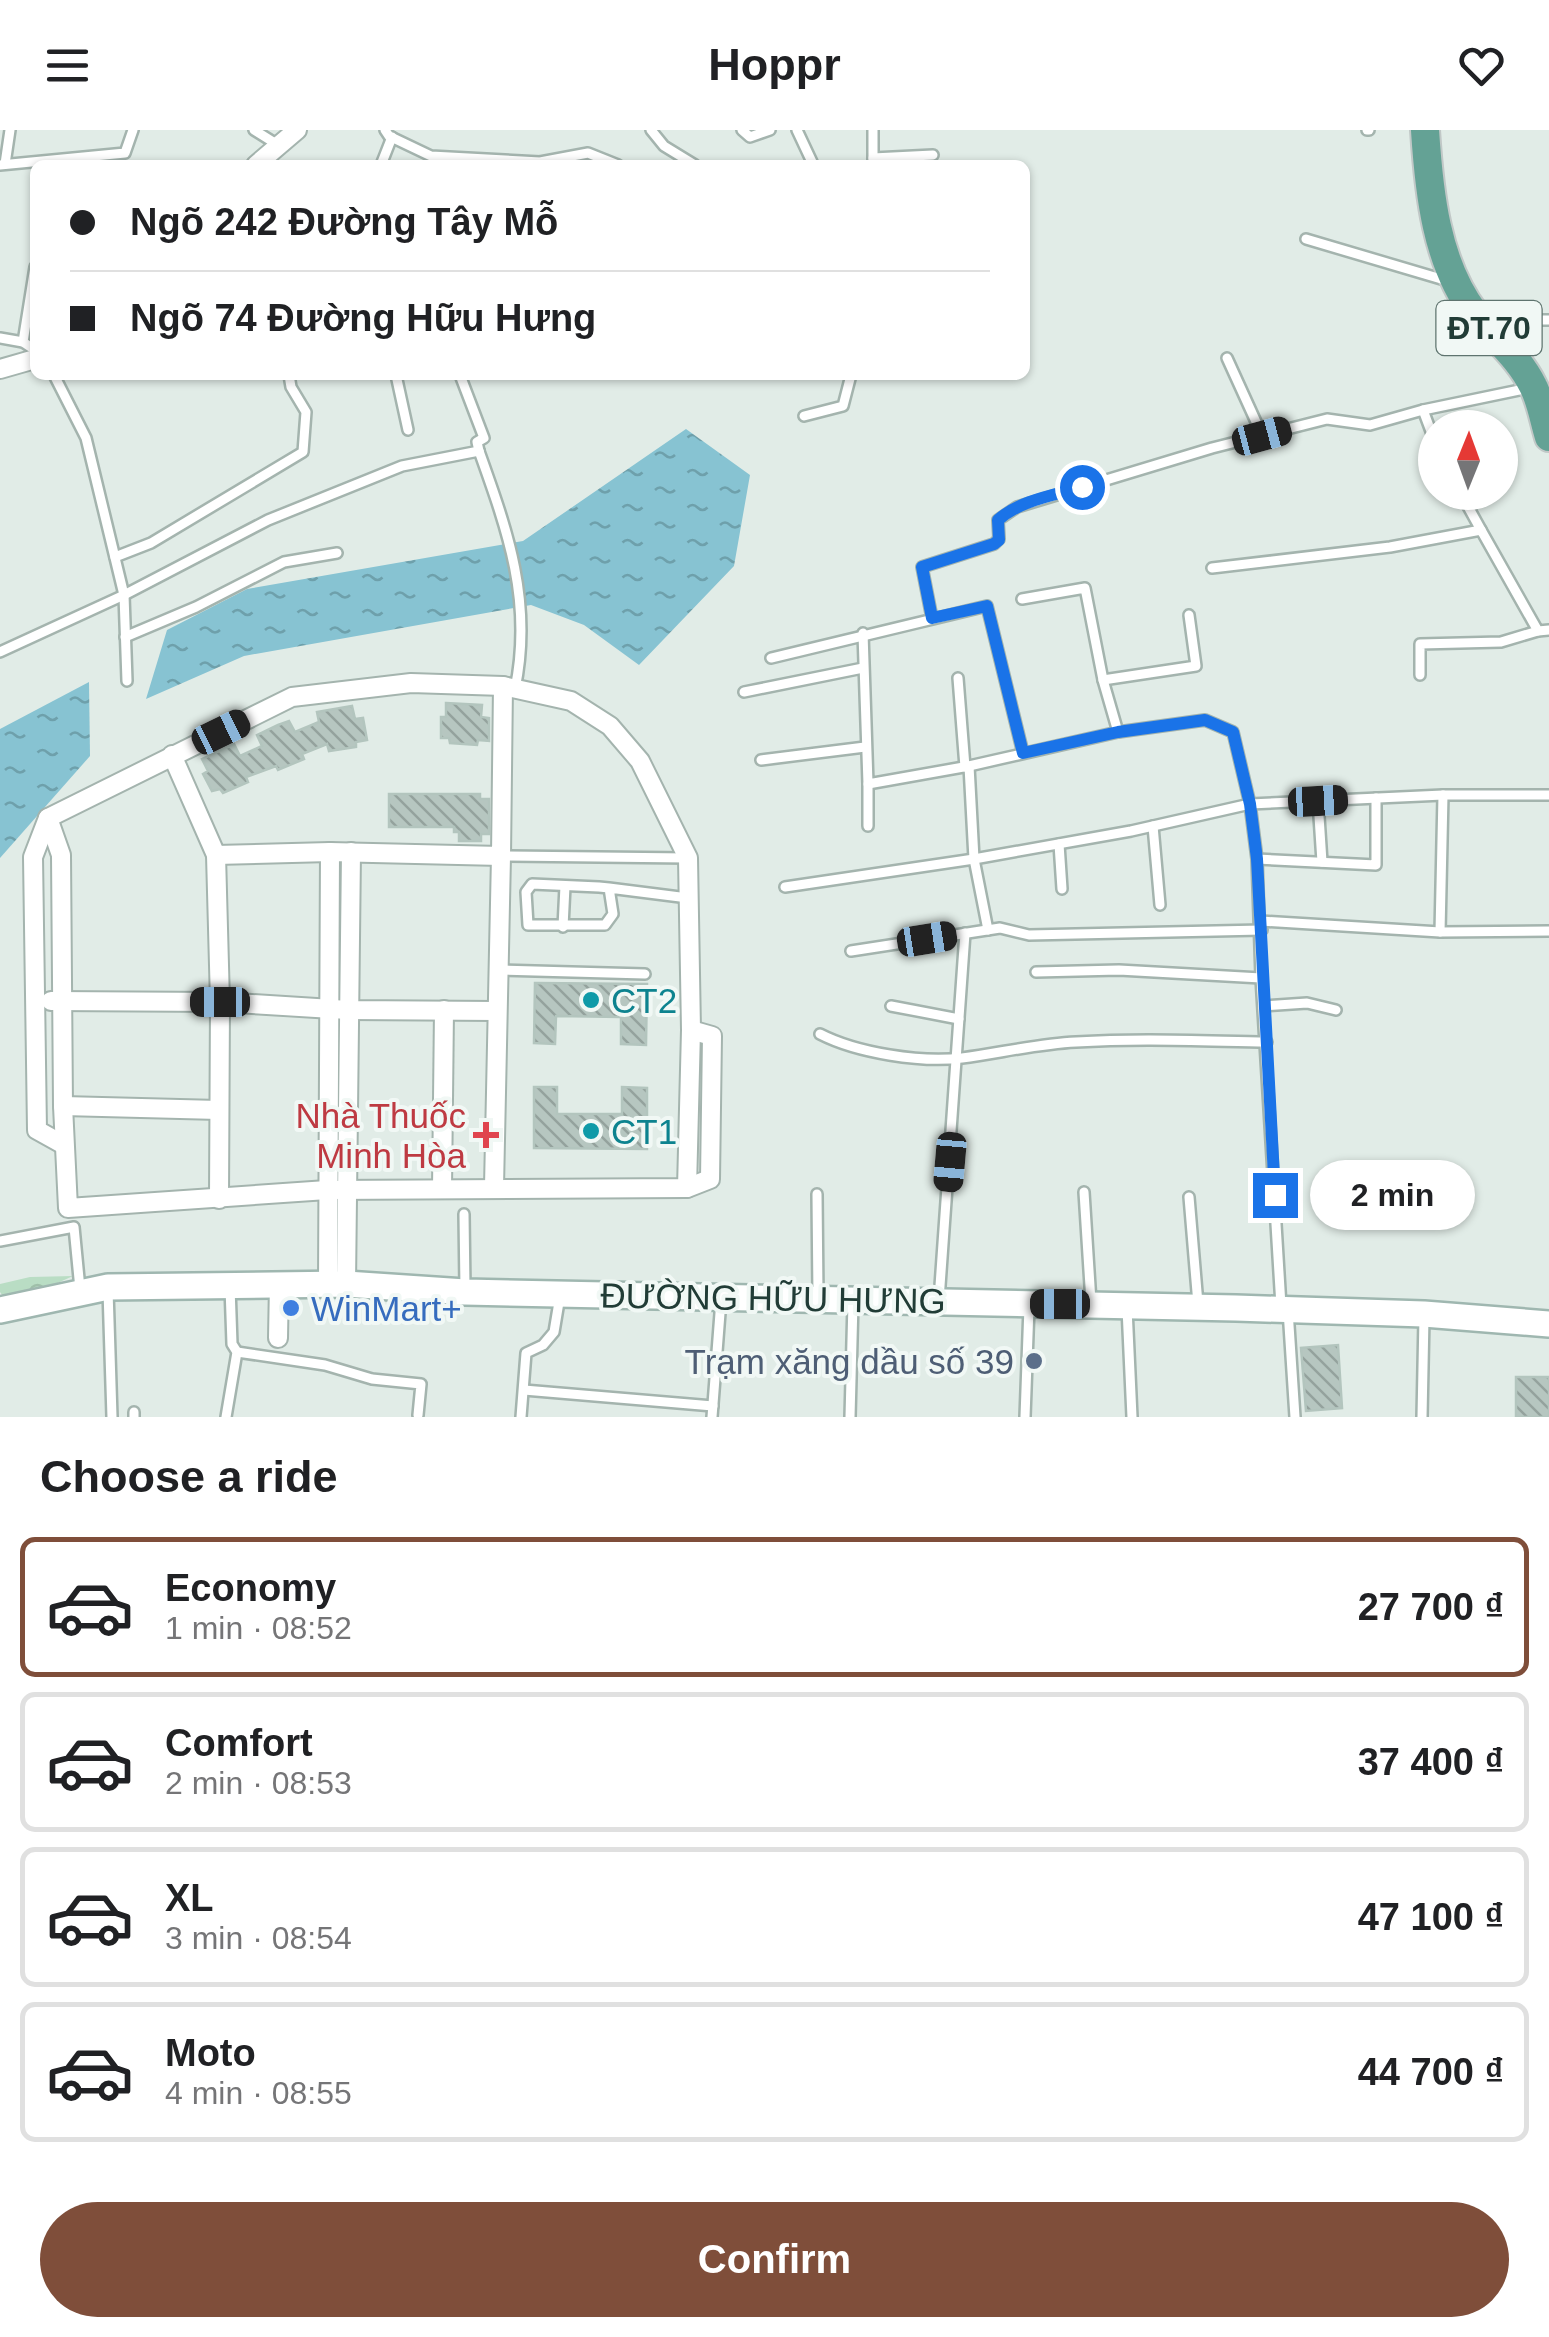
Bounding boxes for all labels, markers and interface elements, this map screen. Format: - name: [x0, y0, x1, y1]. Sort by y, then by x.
- icon: menu: [40, 38, 95, 93]
- icon: heart: [1454, 38, 1509, 93]
- text: Hoppr: [708, 39, 841, 90]
- text: Ngõ 242 Đường Tây Mỗ: [130, 201, 558, 243]
- text: Ngõ 74 Đường Hữu Hưng: [130, 297, 596, 339]
- road number: ĐT.70: [1436, 301, 1542, 355]
- north arrow: [1418, 410, 1518, 510]
- map controls: [1418, 410, 1518, 510]
- car: [1229, 414, 1295, 458]
- route start: [1060, 465, 1105, 510]
- car: [187, 705, 255, 759]
- car: [1287, 784, 1349, 818]
- car: [895, 919, 959, 959]
- place label: CT2: [611, 981, 677, 1020]
- car: [190, 987, 250, 1017]
- marker: CT2: [580, 989, 602, 1011]
- place label: Nhà Thuốc Minh Hòa: [295, 1096, 467, 1175]
- place label: CT1: [611, 1112, 677, 1151]
- marker: CT1: [580, 1120, 602, 1142]
- marker: Nhà Thuốc Minh Hòa: [475, 1124, 497, 1146]
- car: [932, 1131, 968, 1193]
- callout: 2 min: [1310, 1160, 1475, 1230]
- route end: [1253, 1173, 1298, 1218]
- text: 2 min: [1351, 1177, 1434, 1213]
- street label: ĐƯỜNG HỮU HƯNG: [600, 1275, 946, 1321]
- place label: WinMart+: [311, 1289, 462, 1328]
- car: [1030, 1289, 1090, 1319]
- marker: WinMart+: [280, 1297, 302, 1319]
- place label: Trạm xăng dầu số 39: [685, 1342, 1014, 1381]
- marker: Trạm xăng dầu số 39: [1023, 1350, 1045, 1372]
- text: Choose a ride: [40, 1451, 338, 1502]
- icon: car: [45, 1562, 135, 1652]
- text: Economy: [165, 1567, 336, 1609]
- text: 27 700 ₫: [1358, 1586, 1504, 1628]
- text: 1 min · 08:52: [165, 1610, 352, 1646]
- icon: car: [45, 1717, 135, 1807]
- text: Comfort: [165, 1722, 313, 1764]
- text: 37 400 ₫: [1358, 1741, 1504, 1783]
- text: 2 min · 08:53: [165, 1765, 352, 1801]
- icon: car: [45, 1872, 135, 1962]
- text: XL: [165, 1877, 214, 1919]
- text: 47 100 ₫: [1358, 1896, 1504, 1938]
- text: 3 min · 08:54: [165, 1920, 352, 1956]
- icon: car: [45, 2027, 135, 2117]
- text: Moto: [165, 2032, 256, 2074]
- text: 44 700 ₫: [1358, 2051, 1504, 2093]
- text: 4 min · 08:55: [165, 2075, 352, 2111]
- button: Confirm: [40, 2202, 1509, 2317]

